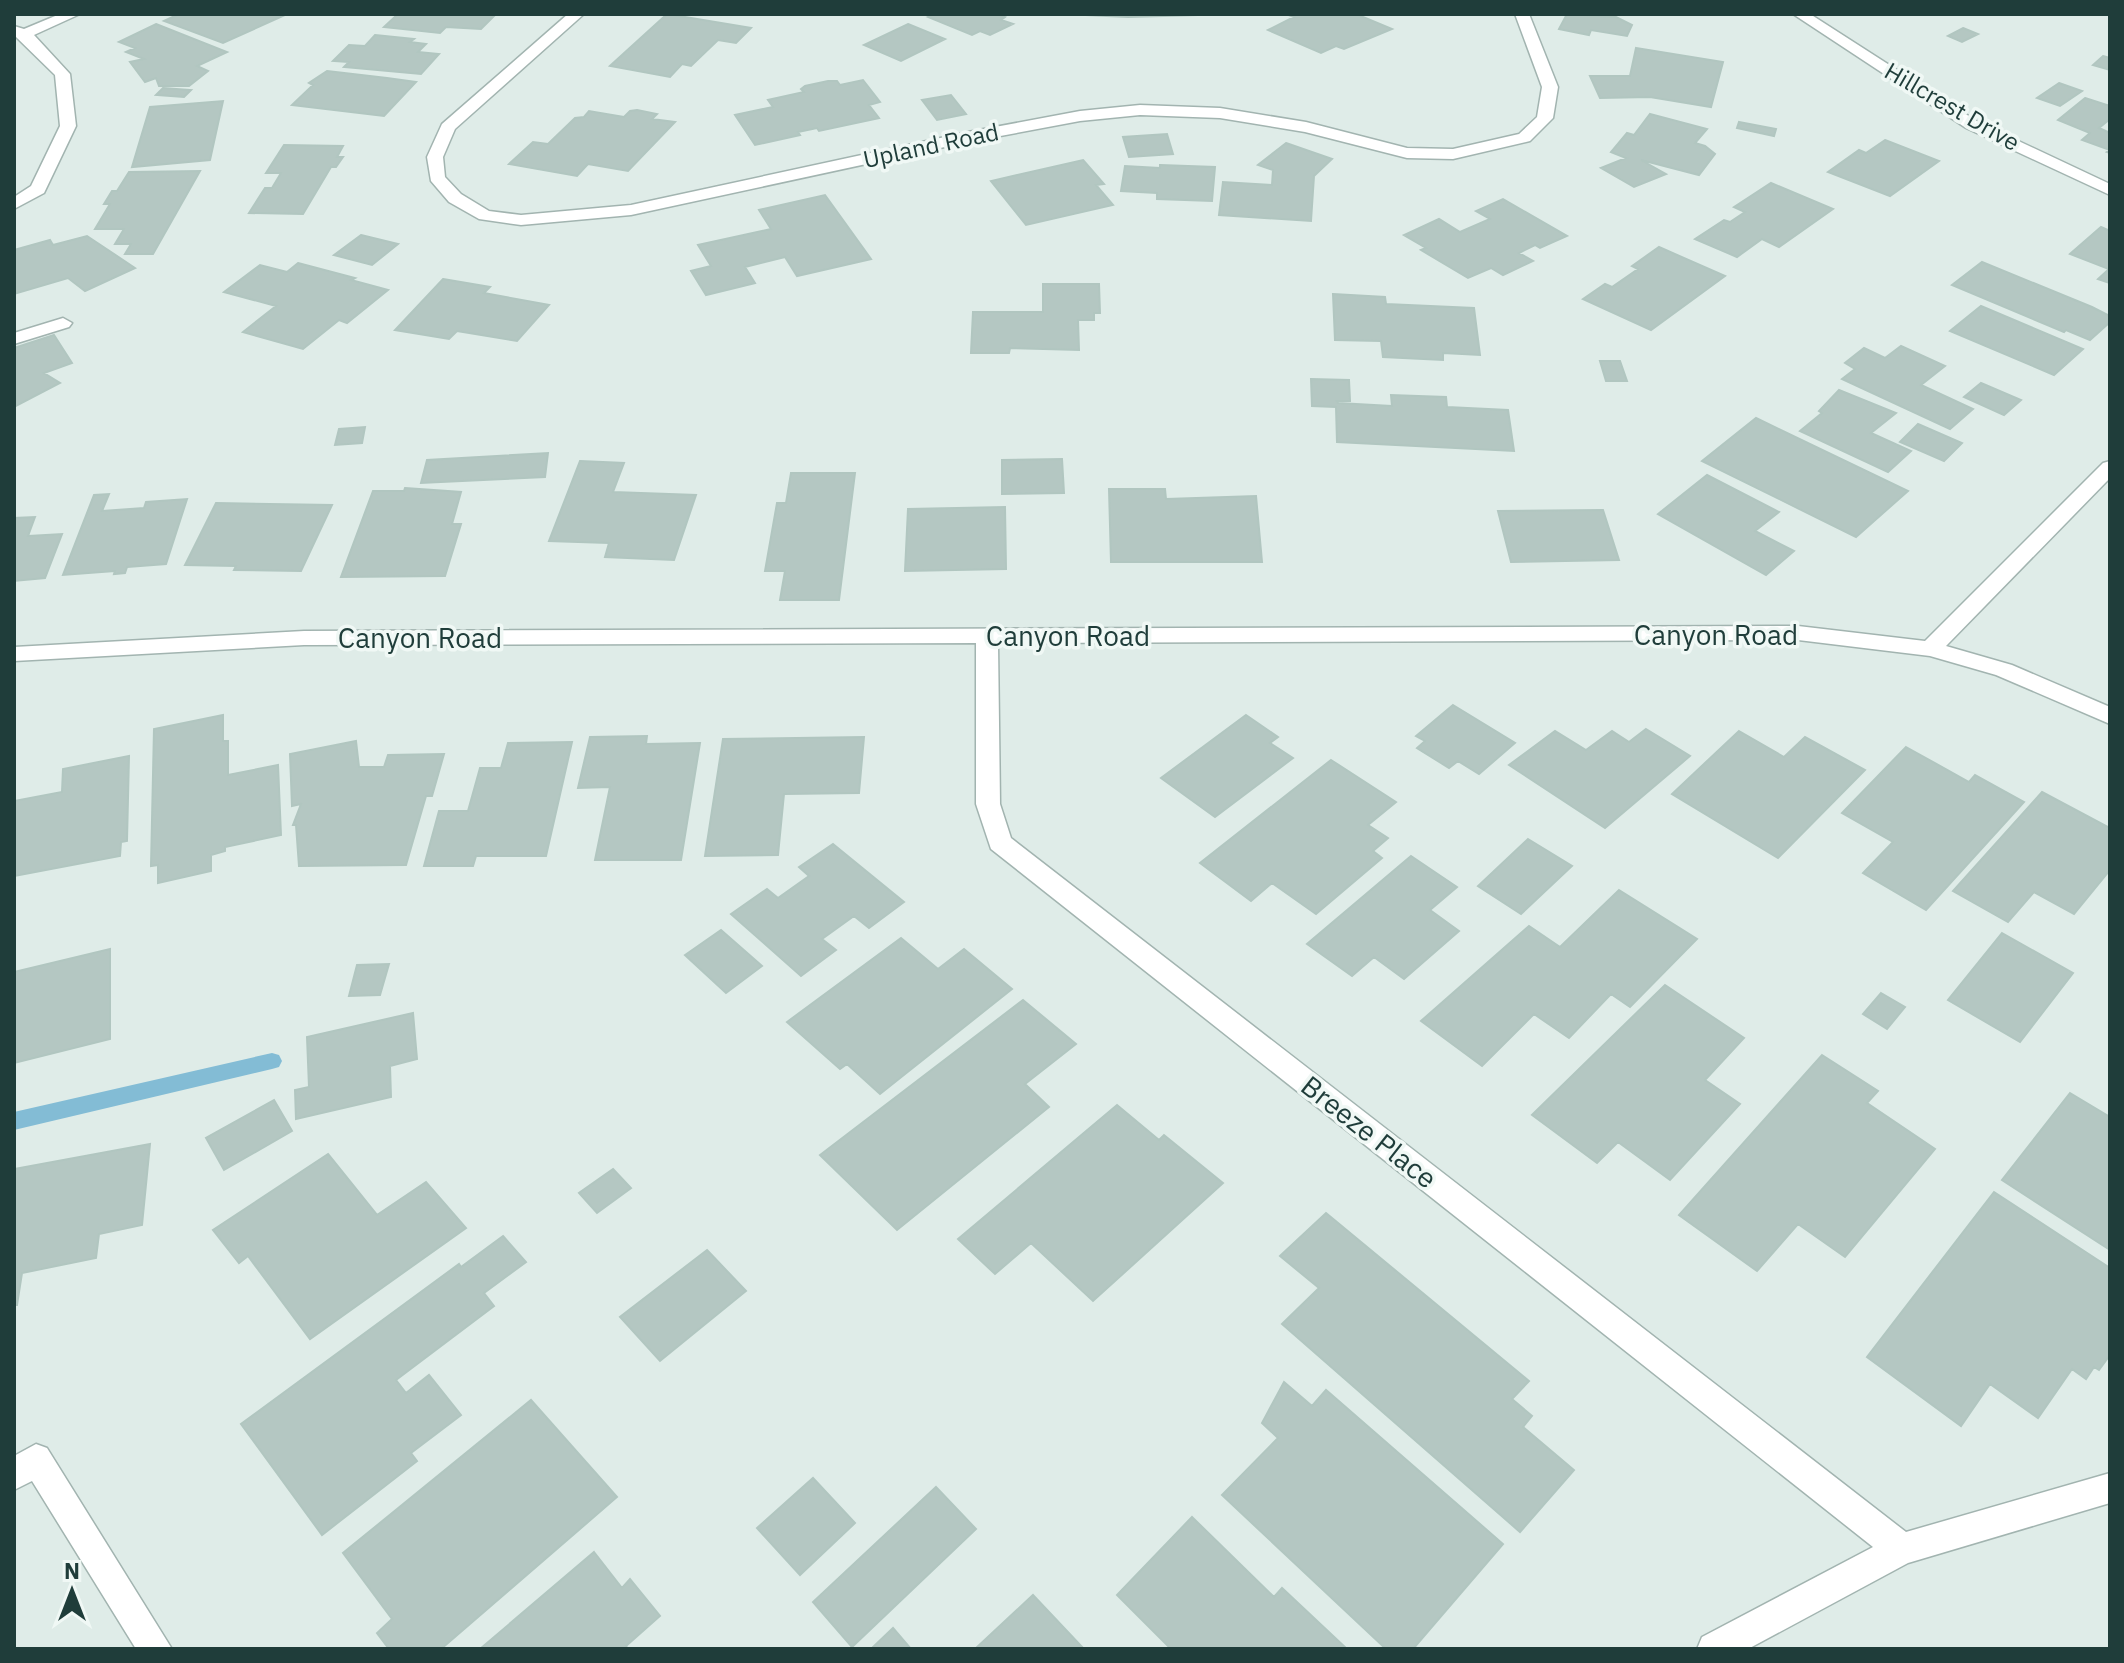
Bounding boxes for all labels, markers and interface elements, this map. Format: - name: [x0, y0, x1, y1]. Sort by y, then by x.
- street label: Hillcrest Drive: [1879, 54, 2026, 158]
- street label: Upland Road: [860, 115, 1002, 175]
- street label: Canyon Road: [1634, 616, 1798, 653]
- street label: Canyon Road: [986, 617, 1150, 654]
- street label: Canyon Road: [338, 619, 502, 656]
- street label: Breeze Place: [1294, 1067, 1445, 1196]
- north arrow: [32, 1551, 112, 1631]
- text: N: [64, 1556, 80, 1585]

